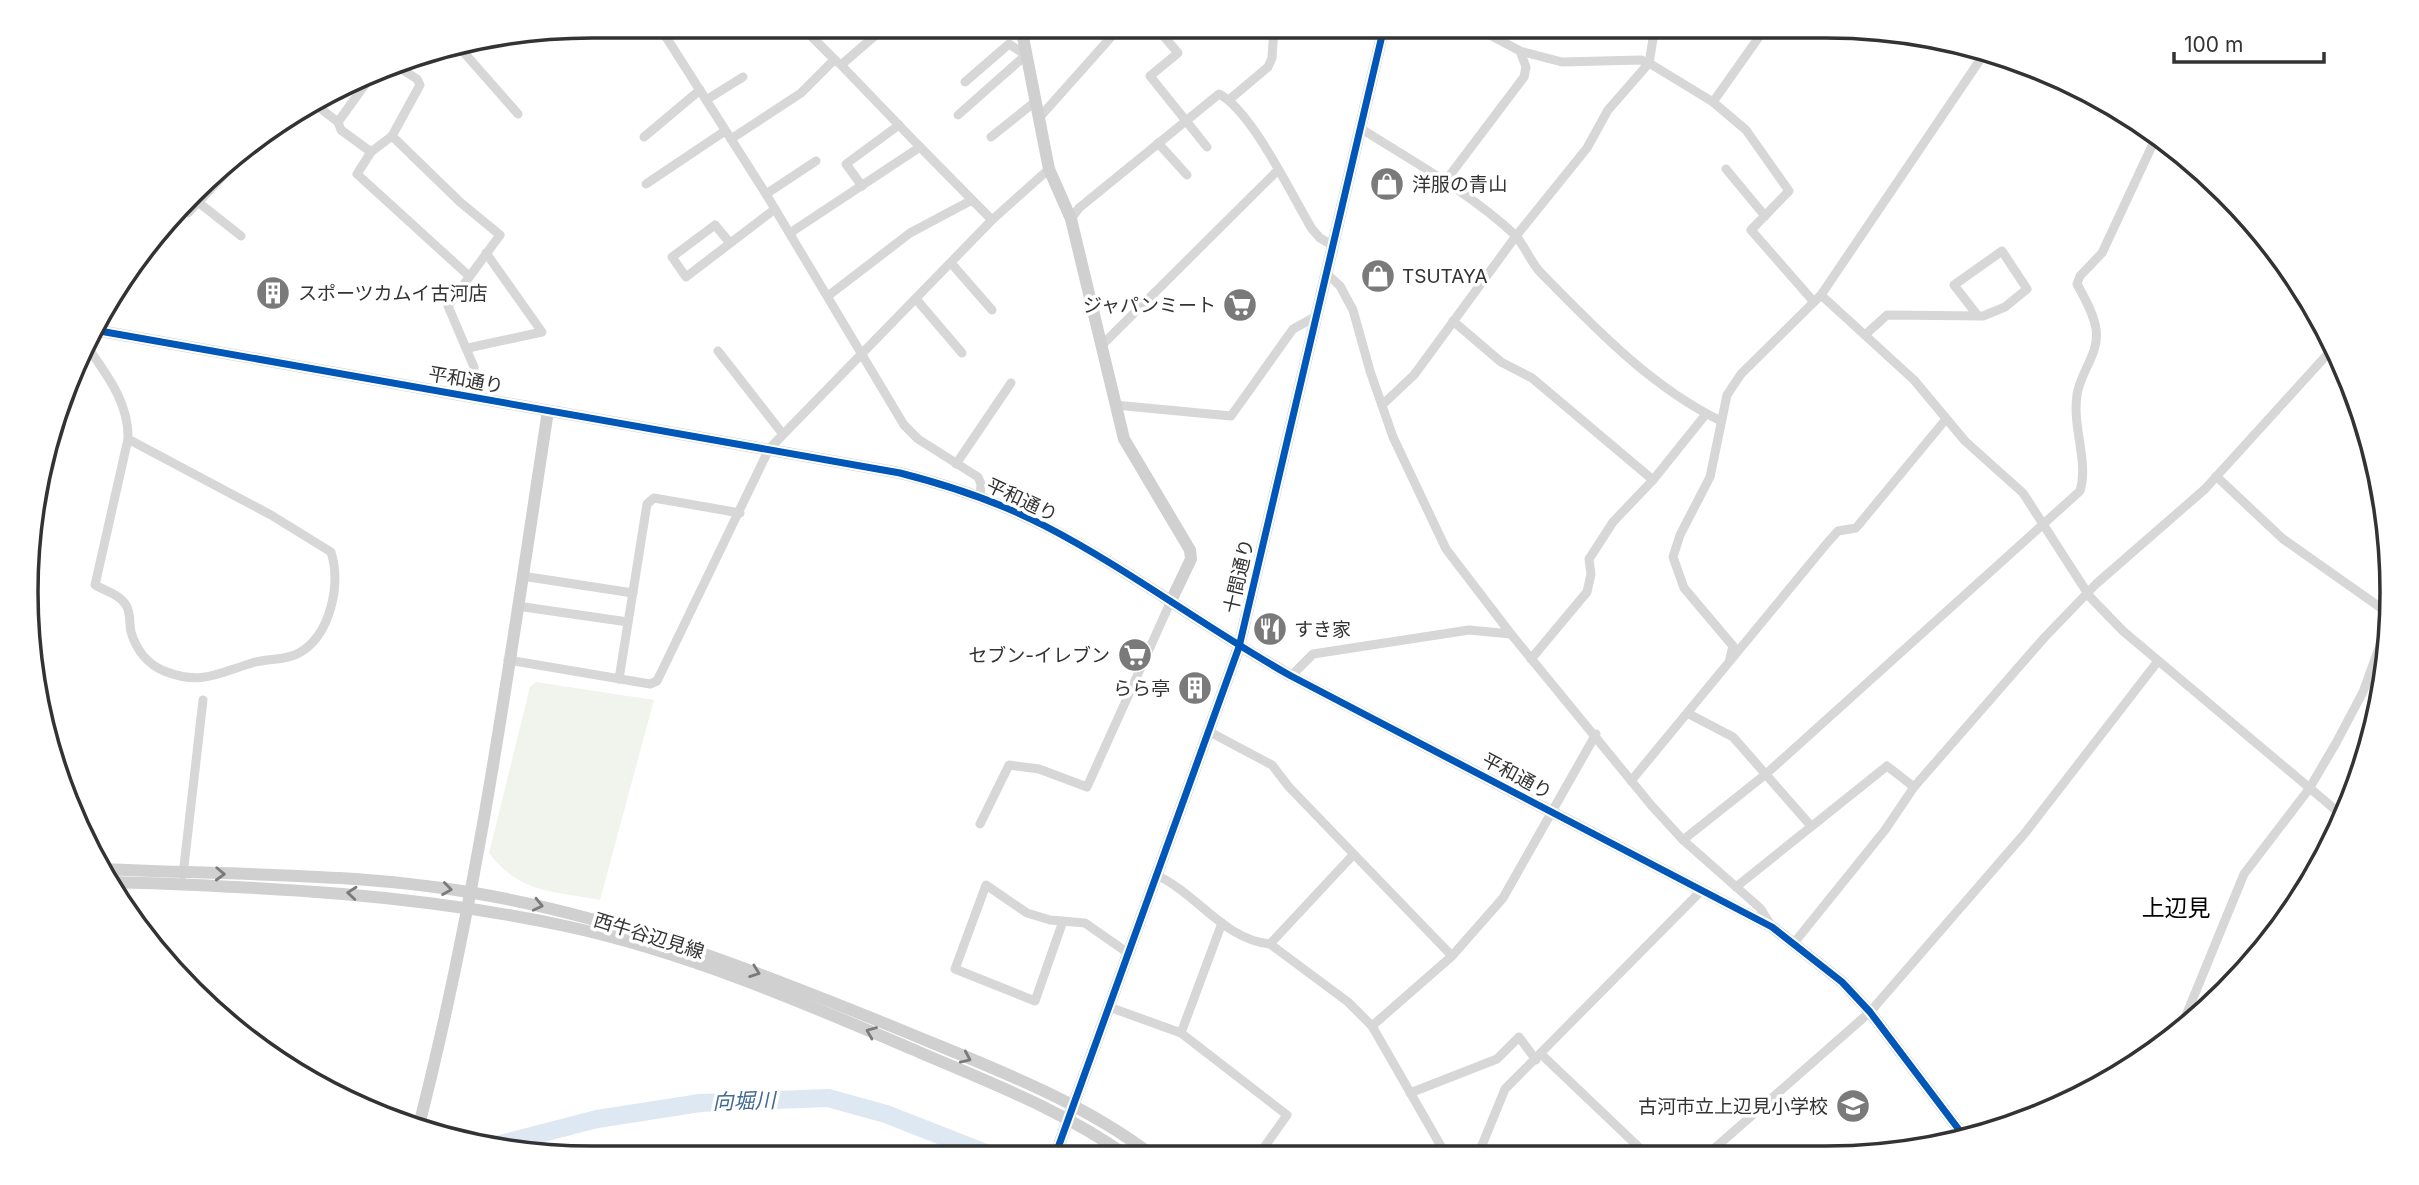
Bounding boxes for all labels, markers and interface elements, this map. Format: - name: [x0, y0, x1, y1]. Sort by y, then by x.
- scale bar: [2174, 21, 2324, 65]
- text: 100 m: [2184, 32, 2243, 57]
- shop icon: 洋服の青山: [1368, 165, 1406, 203]
- place label: 洋服の青山: [1412, 173, 1507, 196]
- shop icon: TSUTAYA: [1359, 257, 1397, 295]
- place label: TSUTAYA: [1402, 265, 1488, 288]
- building icon: スポーツカムイ古河店: [254, 274, 292, 312]
- place label: スポーツカムイ古河店: [298, 282, 488, 305]
- supermarket icon: ジャパンミート: [1221, 286, 1259, 324]
- place label: ジャパンミート: [1083, 294, 1216, 317]
- street label: 平和通り: [427, 362, 505, 398]
- street label: 平和通り: [983, 474, 1061, 526]
- street label: 十間通り: [1219, 536, 1259, 616]
- restaurant icon: すき家: [1251, 610, 1289, 648]
- place label: すき家: [1294, 618, 1351, 641]
- supermarket icon: セブン-イレブン: [1116, 636, 1154, 674]
- place label: セブン-イレブン: [968, 644, 1110, 667]
- building icon: らら亭: [1176, 669, 1214, 707]
- place label: らら亭: [1113, 677, 1170, 700]
- street label: 平和通り: [1478, 748, 1556, 804]
- one-way arrow: [215, 866, 226, 882]
- one-way arrow: [441, 881, 453, 896]
- one-way arrow: [346, 886, 357, 901]
- district label: 上辺見: [2142, 894, 2211, 922]
- one-way arrow: [532, 897, 544, 912]
- street label: 西牛谷辺見線: [591, 908, 707, 964]
- one-way arrow: [749, 964, 761, 978]
- one-way arrow: [866, 1027, 878, 1041]
- one-way arrow: [959, 1050, 971, 1064]
- water label: 向堀川: [712, 1087, 778, 1115]
- school or university icon: 古河市立上辺見小学校: [1834, 1087, 1872, 1125]
- place label: 古河市立上辺見小学校: [1638, 1095, 1828, 1118]

